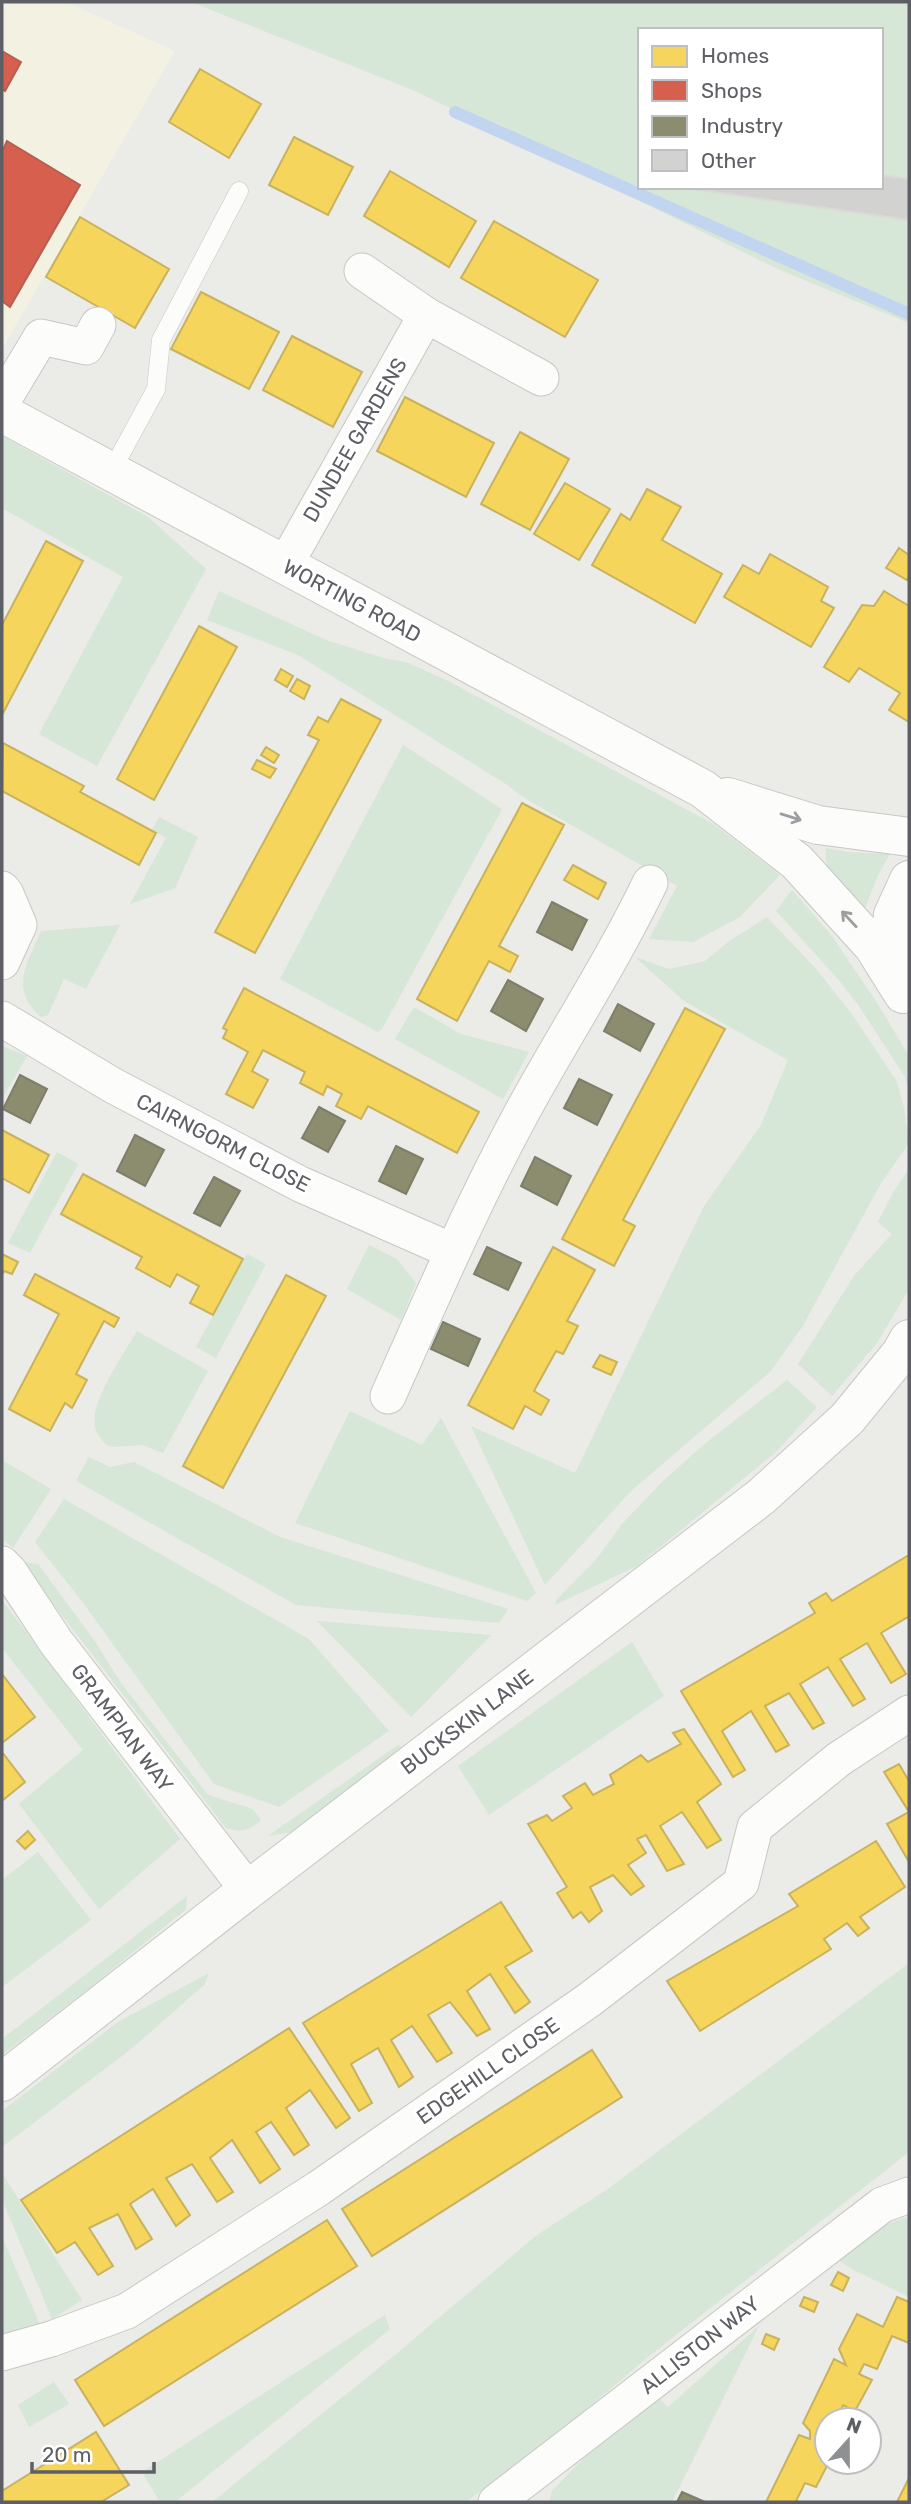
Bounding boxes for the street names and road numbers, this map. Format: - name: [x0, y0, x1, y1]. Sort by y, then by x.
- street label: DUNDEE GARDENS: [297, 353, 412, 526]
- street label: WORTING ROAD: [279, 554, 425, 647]
- street label: CAIRNGORM CLOSE: [132, 1088, 314, 1197]
- street label: GRAMPIAN WAY: [66, 1659, 179, 1797]
- street label: BUCKSKIN LANE: [396, 1664, 538, 1780]
- street label: EDGEHILL CLOSE: [411, 2012, 564, 2129]
- street label: ALLISTON WAY: [635, 2290, 764, 2399]

